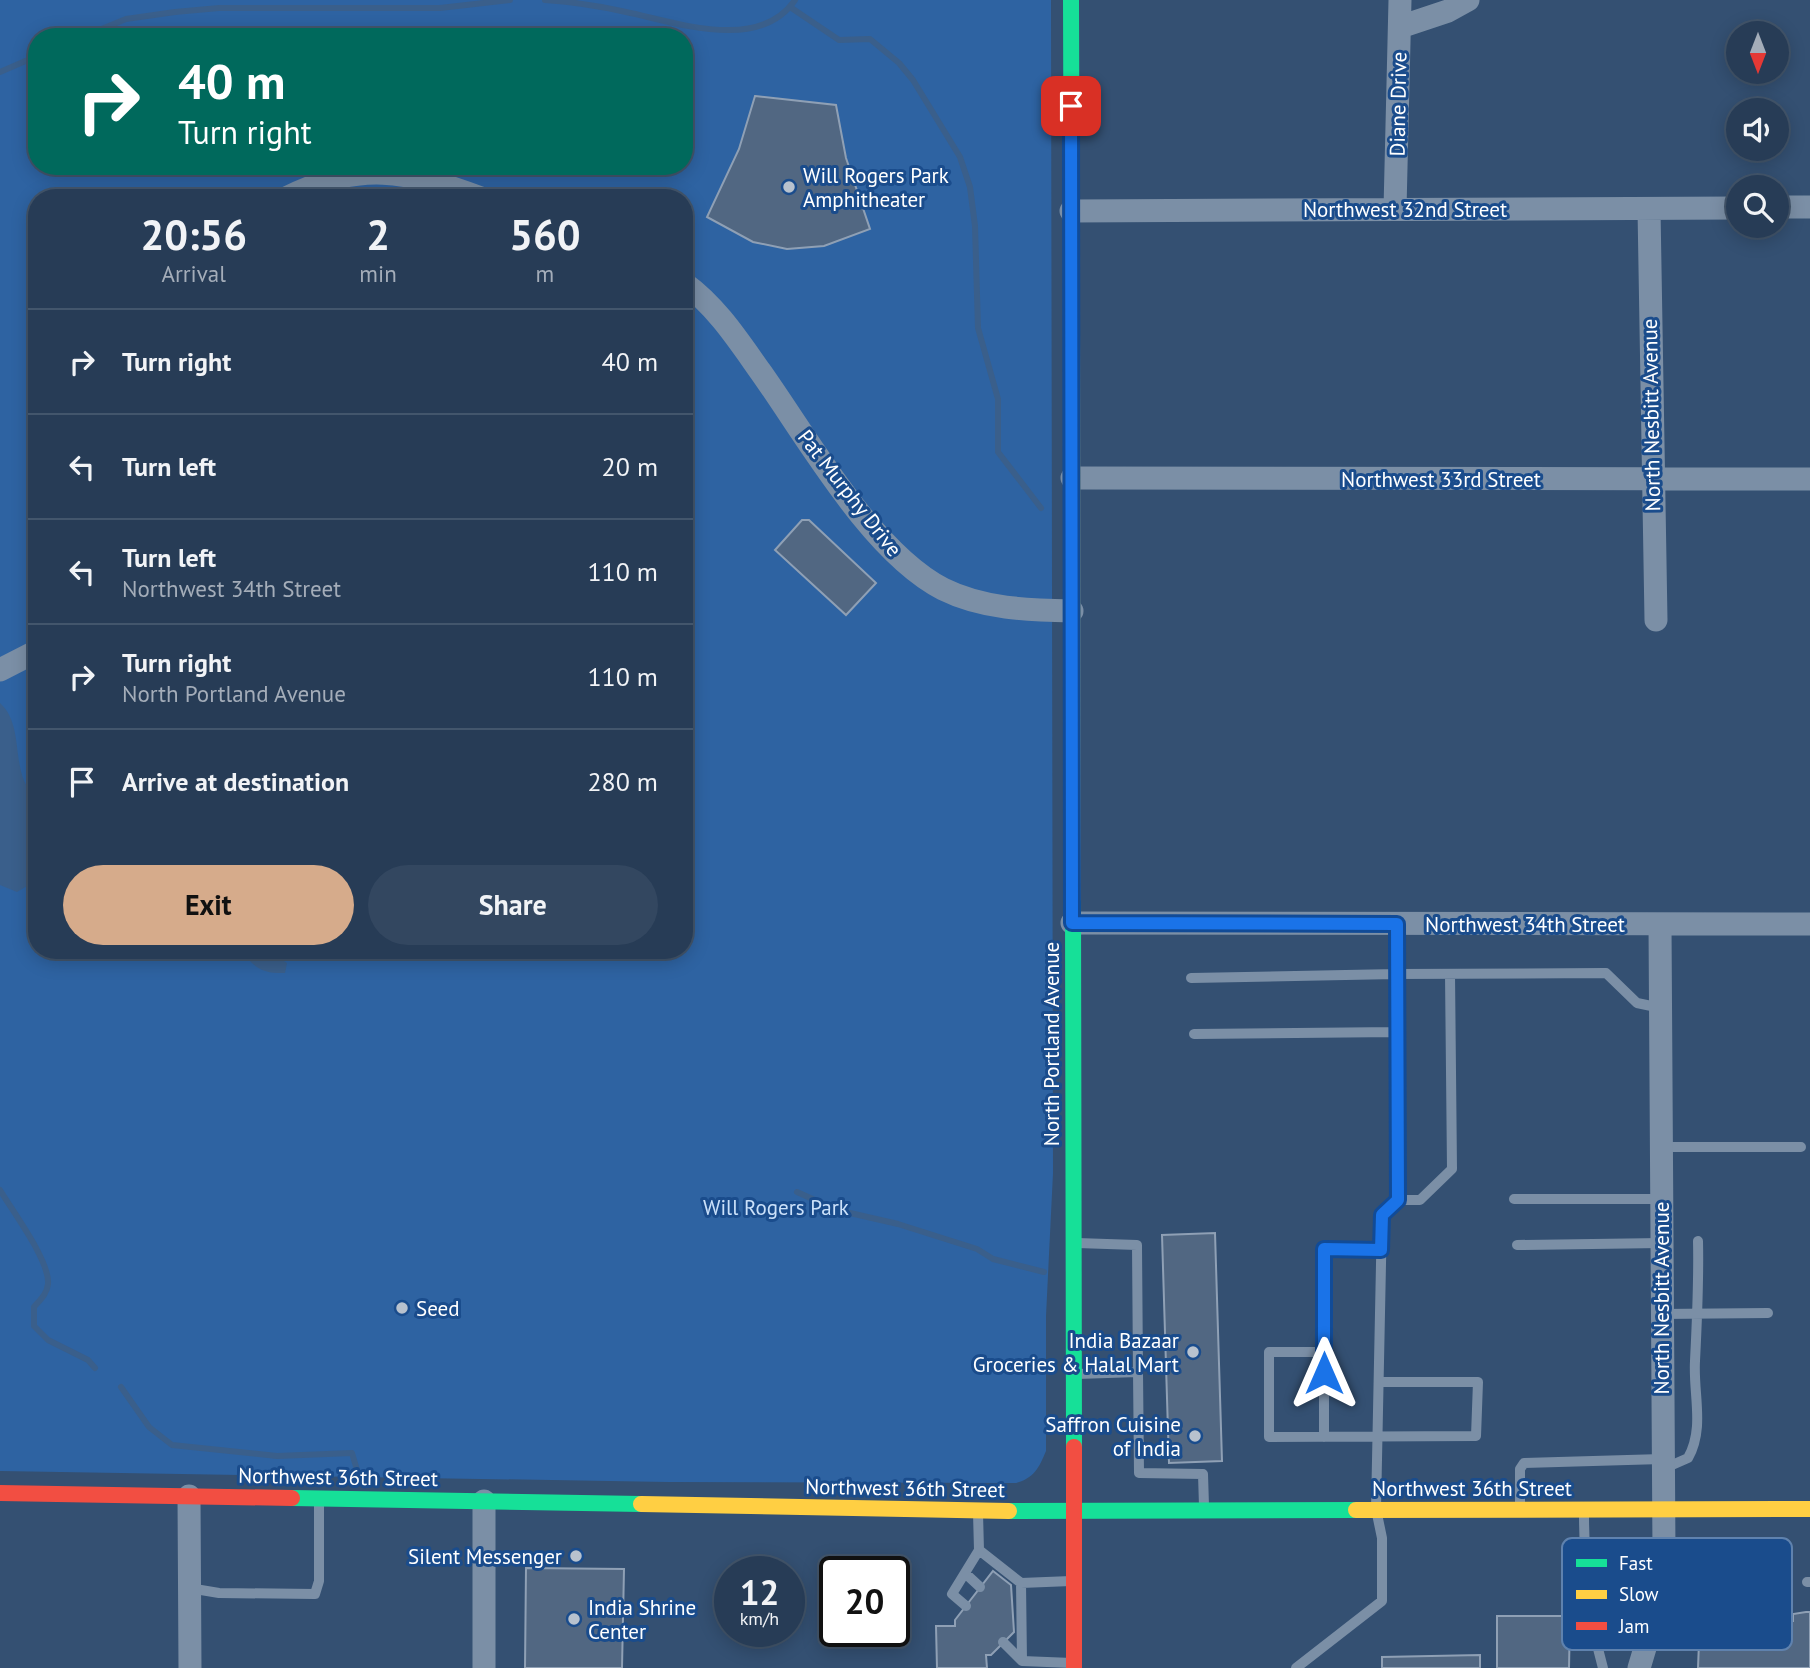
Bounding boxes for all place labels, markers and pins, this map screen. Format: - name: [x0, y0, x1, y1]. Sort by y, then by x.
- pin: [1041, 76, 1101, 136]
- place label: Will Rogers Park Amphitheater: [803, 162, 949, 213]
- marker: Will Rogers Park Amphitheater: [781, 179, 797, 195]
- place label: Seed: [416, 1295, 460, 1322]
- marker: Seed: [394, 1300, 410, 1316]
- place label: India Bazaar Groceries & Halal Mart: [973, 1327, 1179, 1378]
- marker: India Bazaar Groceries & Halal Mart: [1185, 1344, 1201, 1360]
- place label: Saffron Cuisine of India: [1045, 1411, 1181, 1462]
- marker: Saffron Cuisine of India: [1187, 1428, 1203, 1444]
- place label: Silent Messenger: [408, 1543, 562, 1570]
- marker: Silent Messenger: [568, 1548, 584, 1564]
- place label: India Shrine Center: [588, 1594, 696, 1645]
- marker: India Shrine Center: [566, 1611, 582, 1627]

